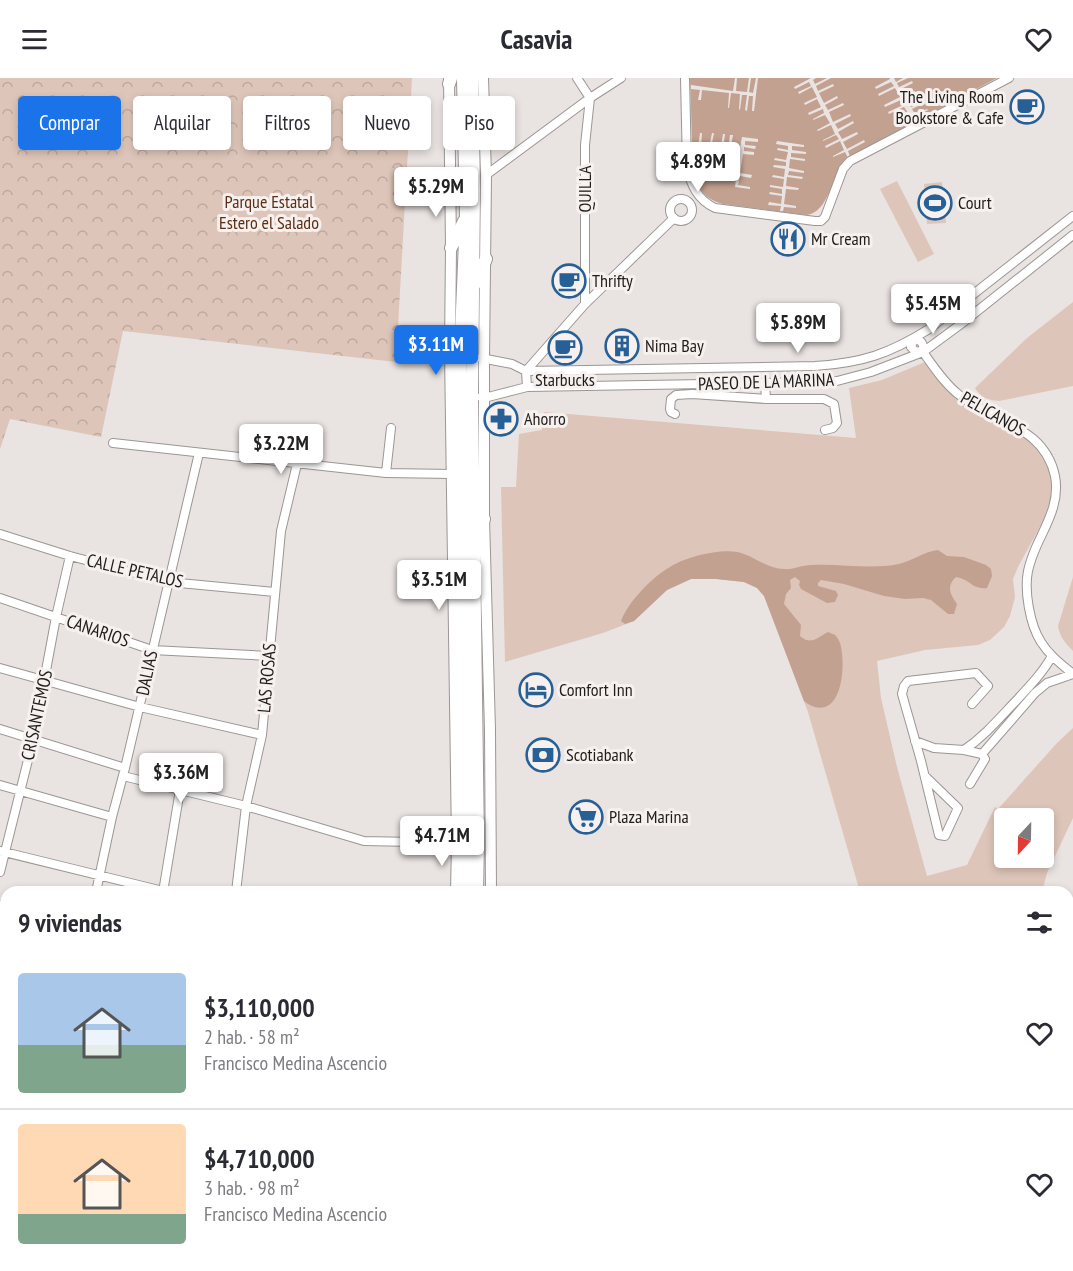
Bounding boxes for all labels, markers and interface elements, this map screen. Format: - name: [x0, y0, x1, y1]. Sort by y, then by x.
- text: Casavia: [501, 22, 572, 56]
- icon: menu: [18, 23, 51, 56]
- icon: heart: [1022, 23, 1055, 56]
- place label: The Living Room Bookstore & Cafe: [895, 85, 1004, 129]
- cafe icon: The Living Room Bookstore & Cafe: [1009, 89, 1045, 125]
- chip: Comprar: [18, 96, 121, 150]
- chip: Alquilar: [133, 96, 231, 150]
- chip: Filtros: [243, 96, 331, 150]
- chip: Nuevo: [343, 96, 431, 150]
- chip: Piso: [443, 96, 515, 150]
- pin: $4.89M: [649, 142, 747, 193]
- text: $4.89M: [670, 148, 726, 174]
- street label: QUILLA: [573, 165, 596, 213]
- pin: $5.29M: [387, 167, 485, 218]
- text: $5.29M: [408, 173, 464, 199]
- sports icon: Court: [917, 185, 953, 221]
- park label: Parque Estatal Estero el Salado: [219, 190, 319, 234]
- place label: Court: [958, 191, 992, 214]
- restaurant icon: Mr Cream: [770, 221, 806, 257]
- place label: Mr Cream: [811, 227, 871, 250]
- cafe icon: Thrifty: [551, 263, 587, 299]
- place label: Thrifty: [592, 269, 633, 292]
- pin: $5.45M: [884, 284, 982, 335]
- text: $5.45M: [905, 290, 961, 316]
- pin: $5.89M: [749, 303, 847, 354]
- text: $5.89M: [770, 309, 826, 335]
- pin: $3.11M: [387, 325, 485, 376]
- building icon: Nima Bay: [604, 328, 640, 364]
- cafe icon: Starbucks: [547, 330, 583, 366]
- text: $3.11M: [408, 331, 464, 357]
- place label: Nima Bay: [645, 334, 704, 357]
- place label: Starbucks: [535, 368, 595, 391]
- street label: PASEO DE LA MARINA: [698, 368, 835, 395]
- street label: PELICANOS: [957, 386, 1030, 441]
- pharmacy icon: Ahorro: [483, 401, 519, 437]
- place label: Ahorro: [524, 407, 566, 430]
- pin: $3.22M: [232, 424, 330, 475]
- text: $3.22M: [253, 430, 309, 456]
- street label: CALLE PETALOS: [85, 548, 186, 593]
- pin: $3.51M: [390, 560, 488, 611]
- text: $3.51M: [411, 566, 467, 592]
- street label: CANARIOS: [64, 609, 133, 652]
- street label: LAS ROSAS: [252, 642, 281, 714]
- street label: DALIAS: [131, 648, 163, 698]
- street label: CRISANTEMOS: [16, 667, 57, 762]
- hotel icon: Comfort Inn: [518, 672, 554, 708]
- place label: Comfort Inn: [559, 678, 633, 701]
- bank icon: Scotiabank: [525, 737, 561, 773]
- place label: Scotiabank: [566, 743, 634, 766]
- pin: $3.36M: [132, 753, 230, 804]
- text: $3.36M: [153, 759, 209, 785]
- supermarket icon: Plaza Marina: [568, 799, 604, 835]
- place label: Plaza Marina: [609, 805, 689, 828]
- north arrow: [994, 808, 1054, 868]
- map controls: [994, 808, 1054, 868]
- pin: $4.71M: [393, 816, 491, 867]
- text: $4.71M: [414, 822, 470, 848]
- text: 9 viviendas: [18, 906, 122, 939]
- icon: filters: [1023, 906, 1056, 939]
- text: $3,110,000: [204, 991, 315, 1024]
- icon: home: [66, 997, 138, 1069]
- icon: heart: [1023, 1017, 1056, 1050]
- text: 2 hab. · 58 m²: [204, 1024, 300, 1050]
- text: Francisco Medina Ascencio: [204, 1050, 387, 1076]
- text: $4,710,000: [204, 1142, 315, 1175]
- icon: home: [66, 1148, 138, 1220]
- icon: heart: [1023, 1168, 1056, 1201]
- text: 3 hab. · 98 m²: [204, 1175, 300, 1201]
- text: Francisco Medina Ascencio: [204, 1201, 387, 1227]

